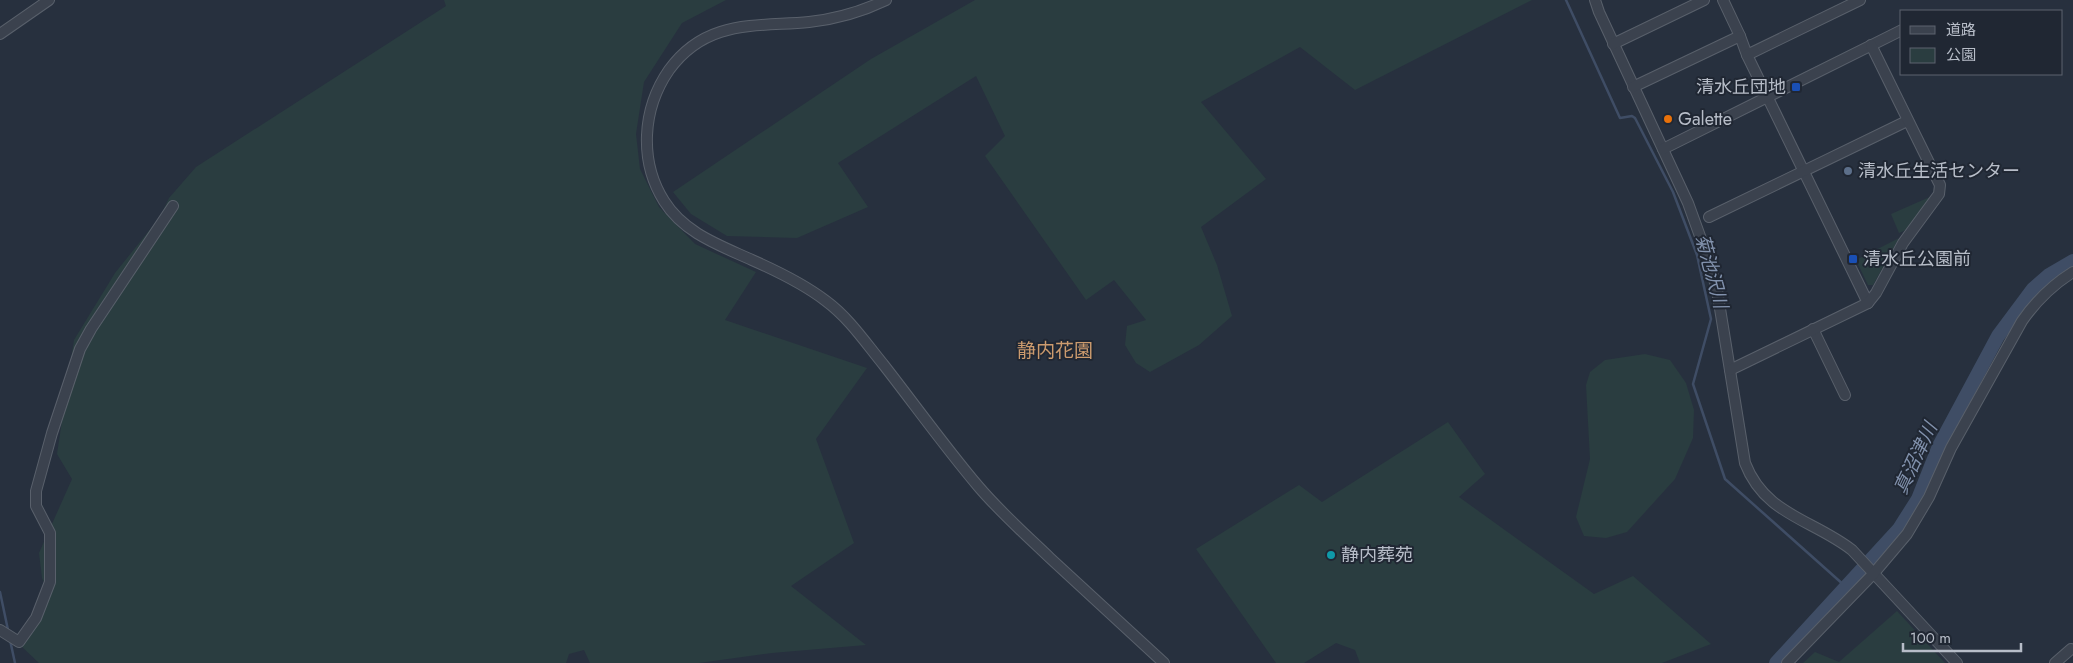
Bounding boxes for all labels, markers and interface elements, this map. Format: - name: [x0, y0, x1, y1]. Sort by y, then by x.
- legend: [1900, 10, 2063, 75]
- text: 道路: [1946, 19, 1976, 41]
- text: 公園: [1946, 44, 1976, 66]
- place label: 清水丘団地: [1696, 74, 1786, 100]
- marker: 清水丘団地: [1790, 81, 1802, 93]
- place label: Galette: [1678, 106, 1732, 132]
- marker: Galette: [1662, 113, 1674, 125]
- place label: 清水丘生活センター: [1858, 158, 2020, 184]
- marker: 清水丘生活センター: [1842, 165, 1854, 177]
- water label: 菊池沢川: [1689, 231, 1735, 313]
- place label: 清水丘公園前: [1863, 246, 1971, 272]
- marker: 清水丘公園前: [1847, 253, 1859, 265]
- district label: 静内花園: [1017, 337, 1093, 364]
- water label: 真沼津川: [1887, 416, 1945, 498]
- place label: 静内葬苑: [1341, 542, 1413, 568]
- marker: 静内葬苑: [1325, 549, 1337, 561]
- scale bar: [1903, 620, 2020, 652]
- text: 100 m: [1910, 627, 1951, 649]

